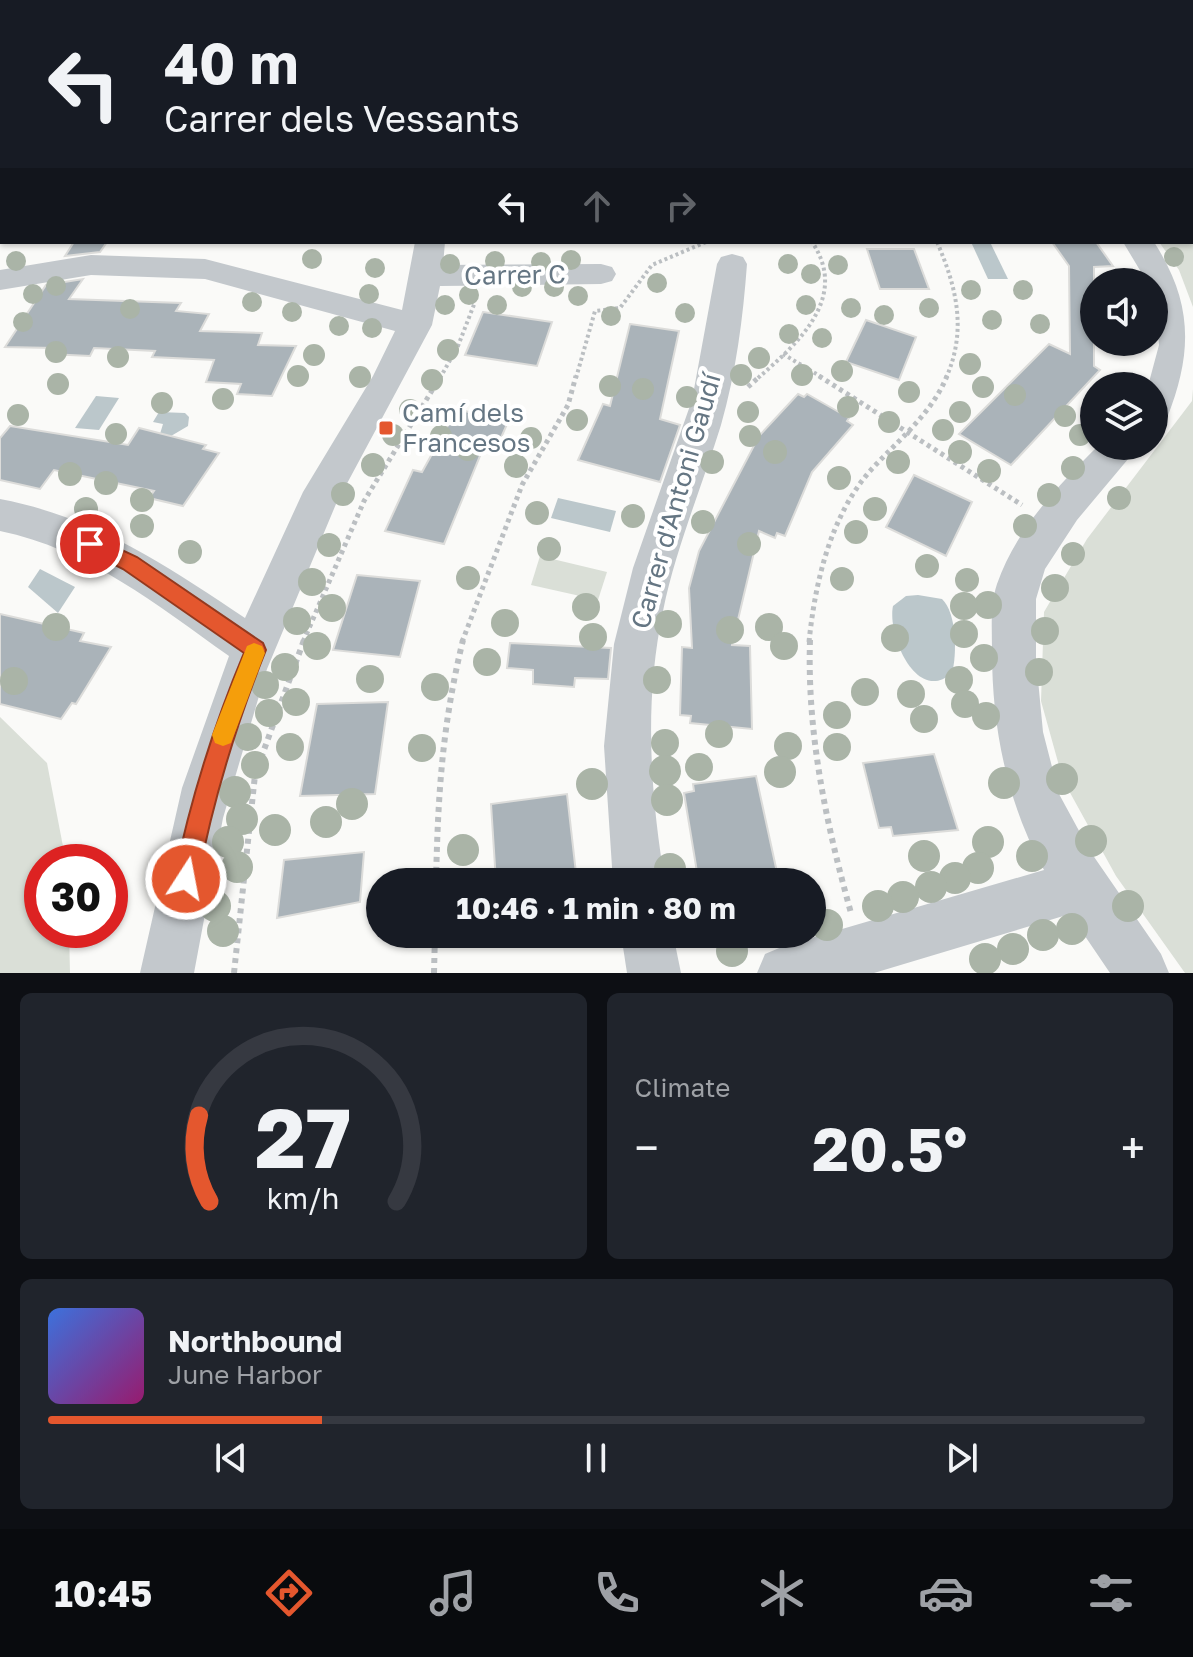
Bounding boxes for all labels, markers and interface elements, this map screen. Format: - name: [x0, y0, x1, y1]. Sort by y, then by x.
- text: 40 m: [164, 29, 298, 96]
- icon: left: [32, 32, 136, 136]
- text: Carrer dels Vessants: [164, 97, 520, 140]
- icon: left: [491, 184, 535, 228]
- icon: ahead: [575, 184, 619, 228]
- icon: right: [659, 184, 703, 228]
- street label: Carrer C: [464, 258, 566, 291]
- map controls: [1080, 268, 1168, 460]
- button: sound: [1080, 268, 1168, 356]
- street label: Carrer d'Antoni Gaudí: [624, 368, 727, 632]
- button: layers: [1080, 372, 1168, 460]
- place label: Camí dels Francesos: [402, 397, 530, 458]
- marker: Camí dels Francesos: [377, 419, 395, 437]
- pin: [56, 510, 124, 578]
- icon: arrive: [68, 522, 112, 566]
- position arrow: [144, 837, 228, 921]
- speed limit sign: 30: [24, 844, 128, 948]
- text: 10:46 · 1 min · 80 m: [456, 890, 736, 926]
- text: Climate: [635, 1072, 730, 1103]
- text: 27: [255, 1086, 351, 1186]
- text: 20.5°: [812, 1112, 967, 1184]
- text: −: [635, 1121, 659, 1174]
- text: +: [1121, 1121, 1145, 1174]
- text: km/h: [267, 1181, 340, 1215]
- text: Northbound: [168, 1323, 342, 1359]
- text: June Harbor: [168, 1359, 322, 1390]
- icon: previous: [209, 1436, 253, 1480]
- icon: pause: [574, 1436, 618, 1480]
- icon: next: [940, 1436, 984, 1480]
- icon: directions: [261, 1565, 317, 1621]
- icon: music: [425, 1565, 481, 1621]
- icon: phone: [589, 1565, 645, 1621]
- icon: climate: [754, 1565, 810, 1621]
- icon: car: [918, 1565, 974, 1621]
- icon: filters: [1083, 1565, 1139, 1621]
- text: 10:45: [54, 1572, 152, 1615]

